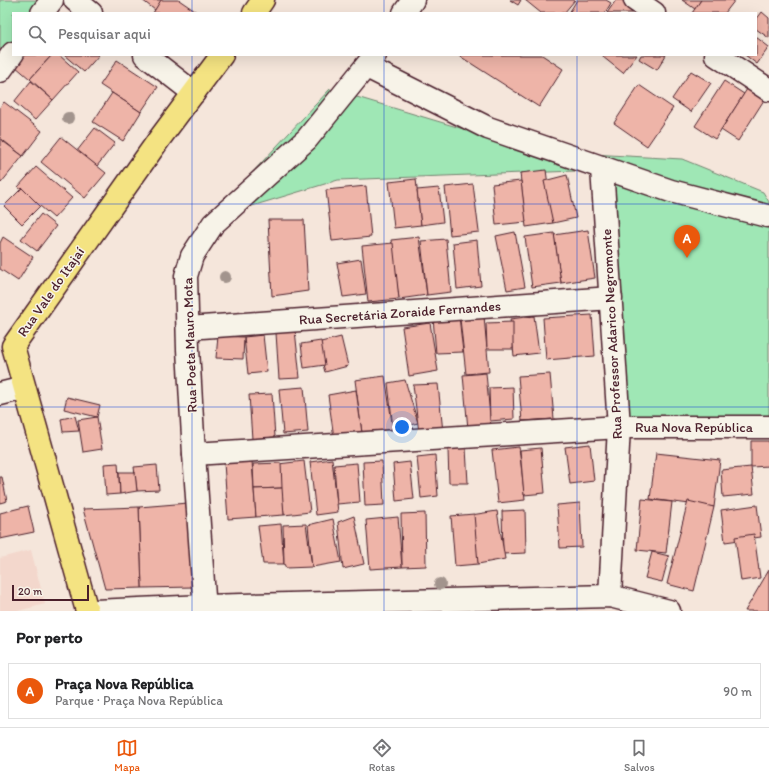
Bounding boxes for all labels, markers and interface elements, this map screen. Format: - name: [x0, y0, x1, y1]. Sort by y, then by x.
- search box: [12, 12, 757, 56]
- icon: search: [26, 23, 48, 45]
- text: Pesquisar aqui: [58, 25, 151, 43]
- pin: A: [674, 225, 700, 258]
- street label: Rua Professor Adarico Negromonte: [598, 228, 626, 440]
- street label: Rua Vale do Itajaí: [14, 244, 88, 340]
- street label: Rua Poeta Mauro Mota: [179, 276, 201, 413]
- street label: Rua Secretária Zoraide Fernandes: [298, 297, 502, 329]
- your location: [392, 417, 412, 437]
- street label: Rua Nova República: [635, 419, 754, 436]
- scale bar: [12, 583, 89, 602]
- text: 20 m: [18, 585, 42, 598]
- text: Por perto: [16, 627, 83, 647]
- text: Praça Nova República: [55, 675, 194, 693]
- text: A: [26, 684, 34, 699]
- text: 90 m: [723, 684, 752, 699]
- text: Parque · Praça Nova República: [55, 693, 223, 708]
- tab: Mapa: [114, 737, 140, 774]
- tab: Rotas: [369, 737, 395, 774]
- tab: Salvos: [624, 737, 655, 774]

